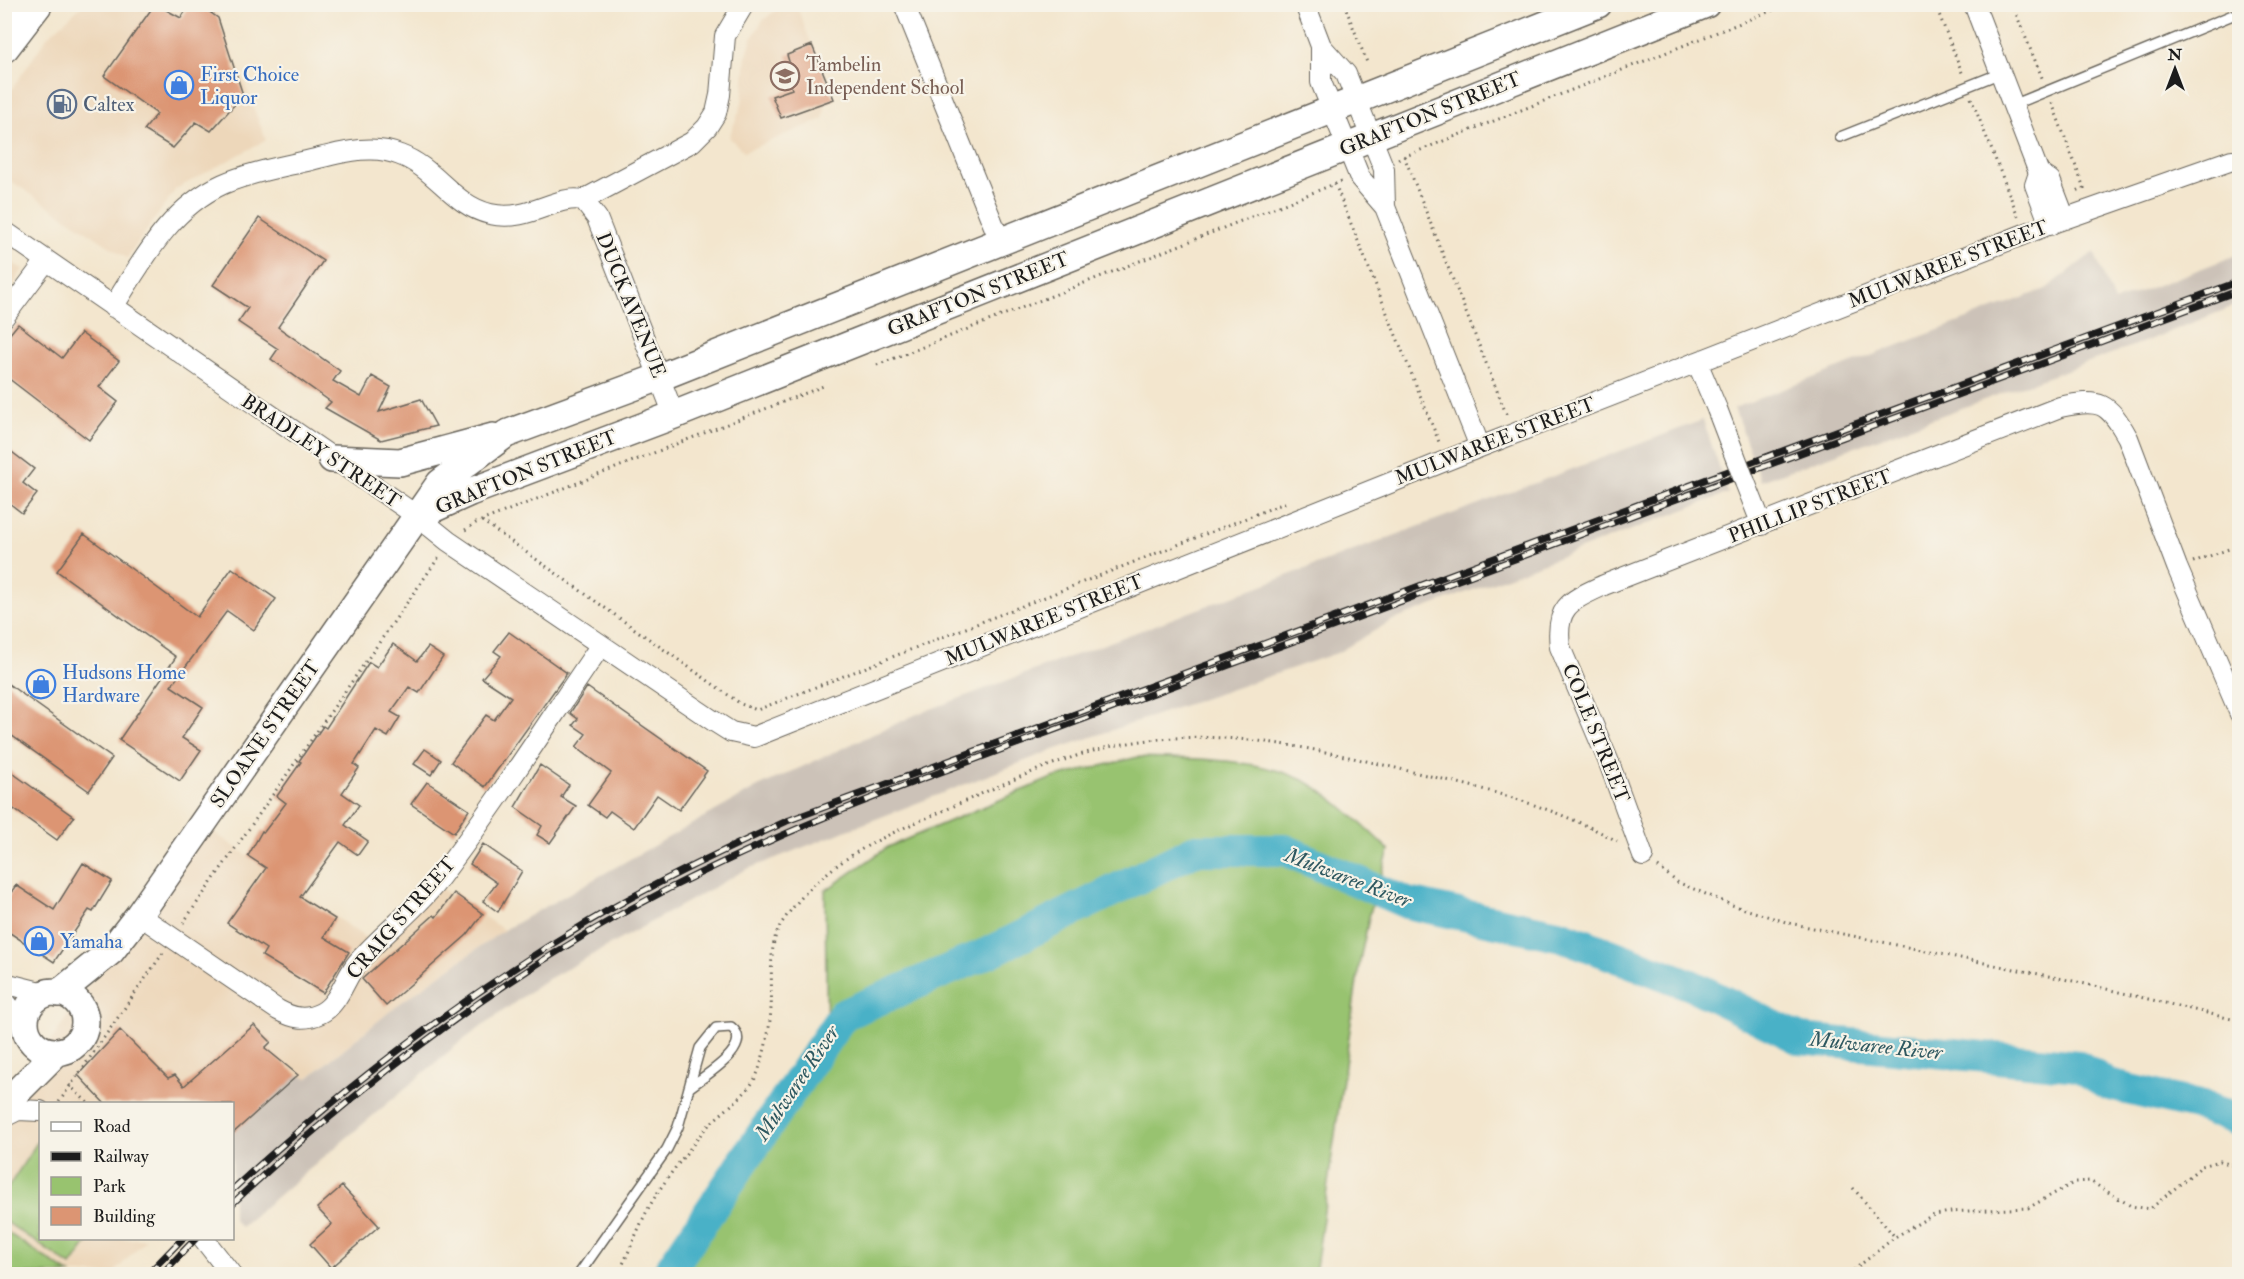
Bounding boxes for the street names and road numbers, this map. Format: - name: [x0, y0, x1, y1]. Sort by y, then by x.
- street label: GRAFTON STREET: [1336, 66, 1525, 162]
- street label: MULWAREE STREET: [1845, 214, 2052, 314]
- street label: DUCK AVENUE: [590, 229, 672, 381]
- street label: GRAFTON STREET: [884, 246, 1073, 342]
- street label: BRADLEY STREET: [237, 388, 406, 514]
- street label: MULWAREE STREET: [1392, 391, 1599, 491]
- street label: GRAFTON STREET: [432, 424, 621, 520]
- street label: PHILLIP STREET: [1725, 463, 1895, 549]
- street label: MULWAREE STREET: [941, 569, 1147, 671]
- street label: SLOANE STREET: [205, 655, 325, 813]
- street label: COLE STREET: [1557, 660, 1635, 806]
- street label: CRAIG STREET: [341, 851, 461, 985]

